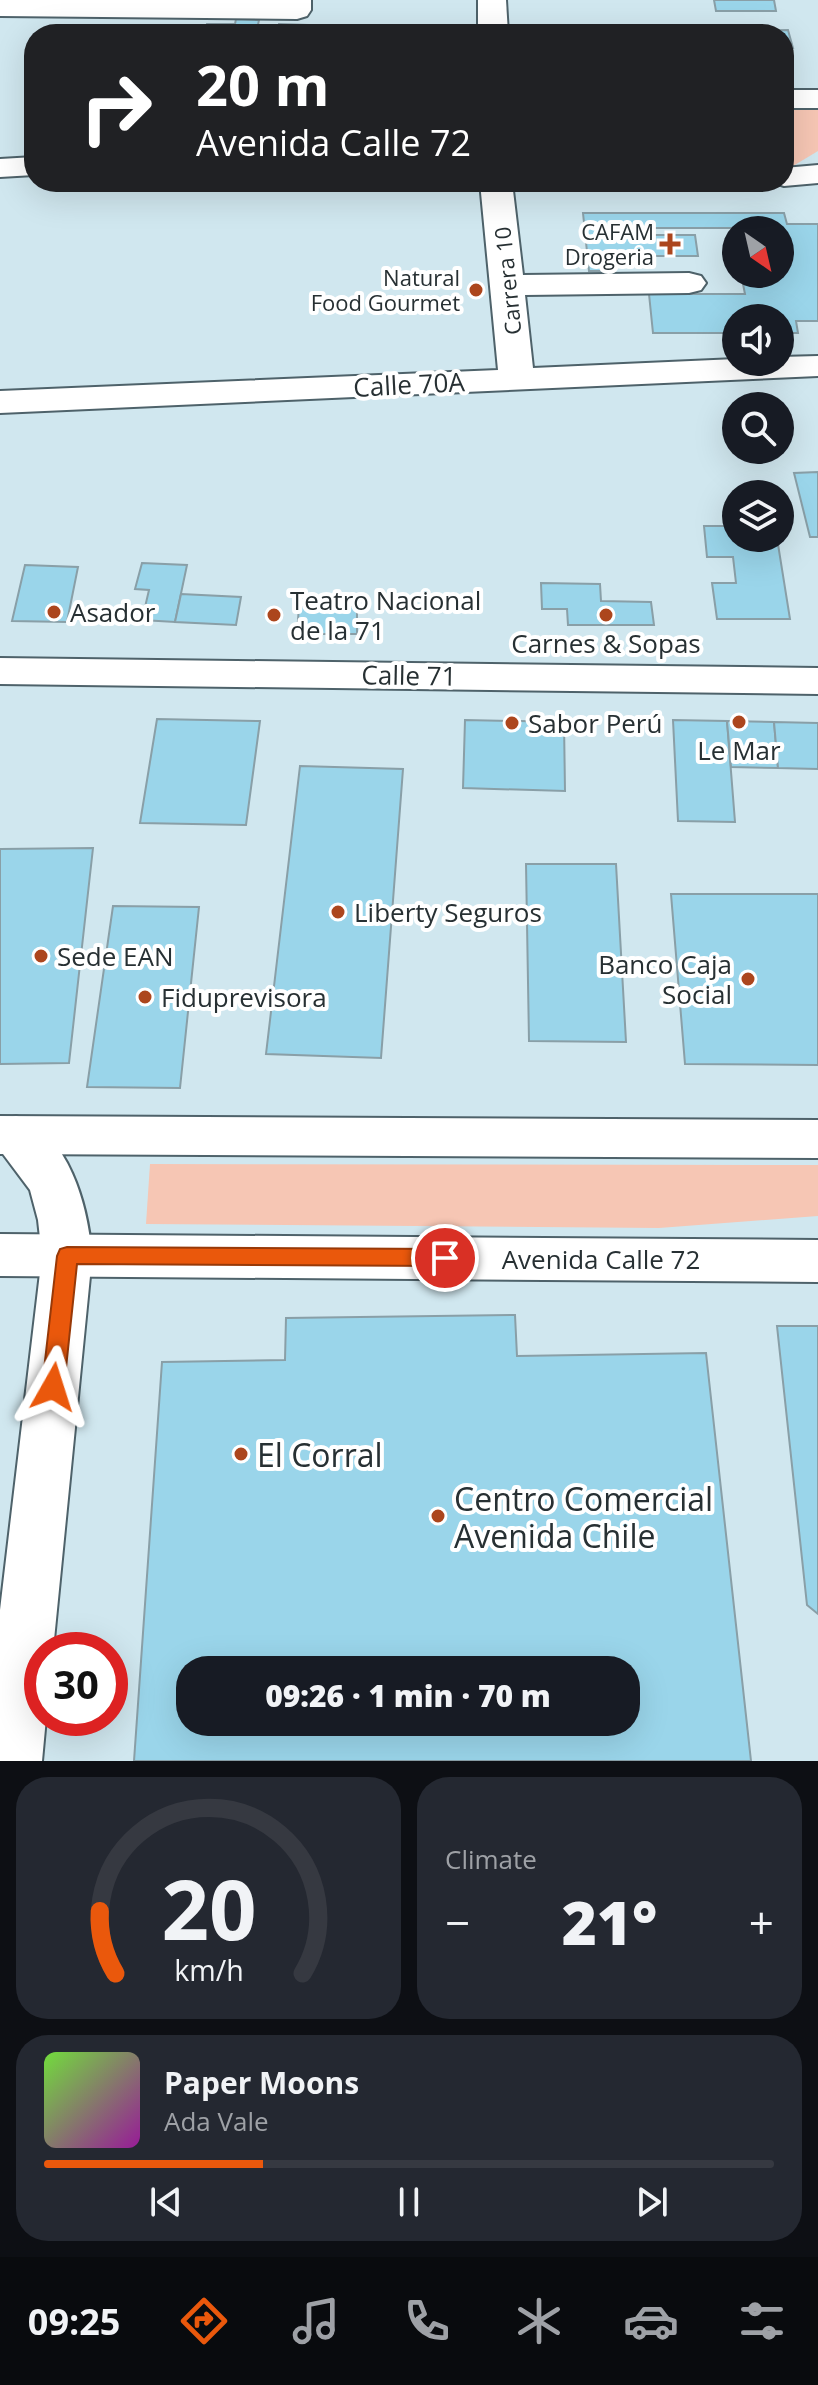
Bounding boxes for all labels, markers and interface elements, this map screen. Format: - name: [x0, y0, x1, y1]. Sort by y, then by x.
- text: 20 m: [196, 46, 330, 122]
- icon: right: [64, 56, 168, 160]
- text: Avenida Calle 72: [196, 118, 471, 167]
- place label: CAFAM Drogeria: [565, 216, 654, 271]
- north arrow: [722, 216, 794, 288]
- map controls: [722, 216, 794, 552]
- street label: Carrera 10: [486, 225, 528, 337]
- marker: CAFAM Drogeria: [661, 235, 679, 253]
- place label: Natural Food Gourmet: [311, 262, 460, 317]
- marker: Natural Food Gourmet: [467, 281, 485, 299]
- button: sound: [722, 304, 794, 376]
- street label: Calle 70A: [352, 363, 466, 405]
- button: search: [722, 392, 794, 464]
- button: layers: [722, 480, 794, 552]
- place label: Teatro Nacional de la 71: [290, 582, 481, 648]
- place label: Asador: [70, 594, 156, 630]
- marker: Asador: [45, 603, 63, 621]
- marker: Teatro Nacional de la 71: [265, 606, 283, 624]
- marker: Carnes & Sopas: [597, 606, 615, 624]
- place label: Carnes & Sopas: [511, 625, 701, 661]
- street label: Calle 71: [361, 656, 457, 694]
- place label: Sabor Perú: [528, 705, 662, 741]
- marker: Le Mar: [730, 713, 748, 731]
- marker: Sabor Perú: [503, 714, 521, 732]
- place label: Le Mar: [697, 732, 781, 768]
- place label: Liberty Seguros: [354, 894, 542, 930]
- marker: Liberty Seguros: [329, 903, 347, 921]
- place label: Sede EAN: [57, 938, 174, 974]
- place label: Banco Caja Social: [598, 946, 732, 1012]
- marker: Sede EAN: [32, 947, 50, 965]
- marker: Banco Caja Social: [739, 970, 757, 988]
- place label: Fiduprevisora: [161, 979, 327, 1015]
- marker: Fiduprevisora: [136, 988, 154, 1006]
- pin: [411, 1224, 479, 1292]
- icon: arrive: [423, 1236, 467, 1280]
- street label: Avenida Calle 72: [502, 1241, 700, 1277]
- position arrow: [11, 1345, 95, 1429]
- place label: El Corral: [257, 1433, 383, 1476]
- marker: El Corral: [232, 1445, 250, 1463]
- place label: Centro Comercial Avenida Chile: [454, 1477, 713, 1557]
- marker: Centro Comercial Avenida Chile: [429, 1507, 447, 1525]
- speed limit sign: 30: [24, 1632, 128, 1736]
- text: 09:26 · 1 min · 70 m: [265, 1675, 551, 1716]
- text: Climate: [445, 1841, 537, 1877]
- text: 20: [161, 1851, 256, 1964]
- text: 21°: [562, 1881, 657, 1963]
- text: −: [445, 1892, 470, 1952]
- text: +: [749, 1892, 774, 1952]
- text: km/h: [174, 1950, 243, 1989]
- text: Paper Moons: [164, 2062, 359, 2103]
- text: Ada Vale: [164, 2103, 269, 2139]
- icon: previous: [144, 2180, 188, 2224]
- icon: pause: [387, 2180, 431, 2224]
- icon: next: [630, 2180, 674, 2224]
- icon: directions: [176, 2293, 232, 2349]
- icon: music: [288, 2293, 344, 2349]
- icon: phone: [399, 2293, 455, 2349]
- icon: climate: [511, 2293, 567, 2349]
- icon: car: [623, 2293, 679, 2349]
- icon: filters: [734, 2293, 790, 2349]
- text: 09:25: [28, 2297, 120, 2346]

